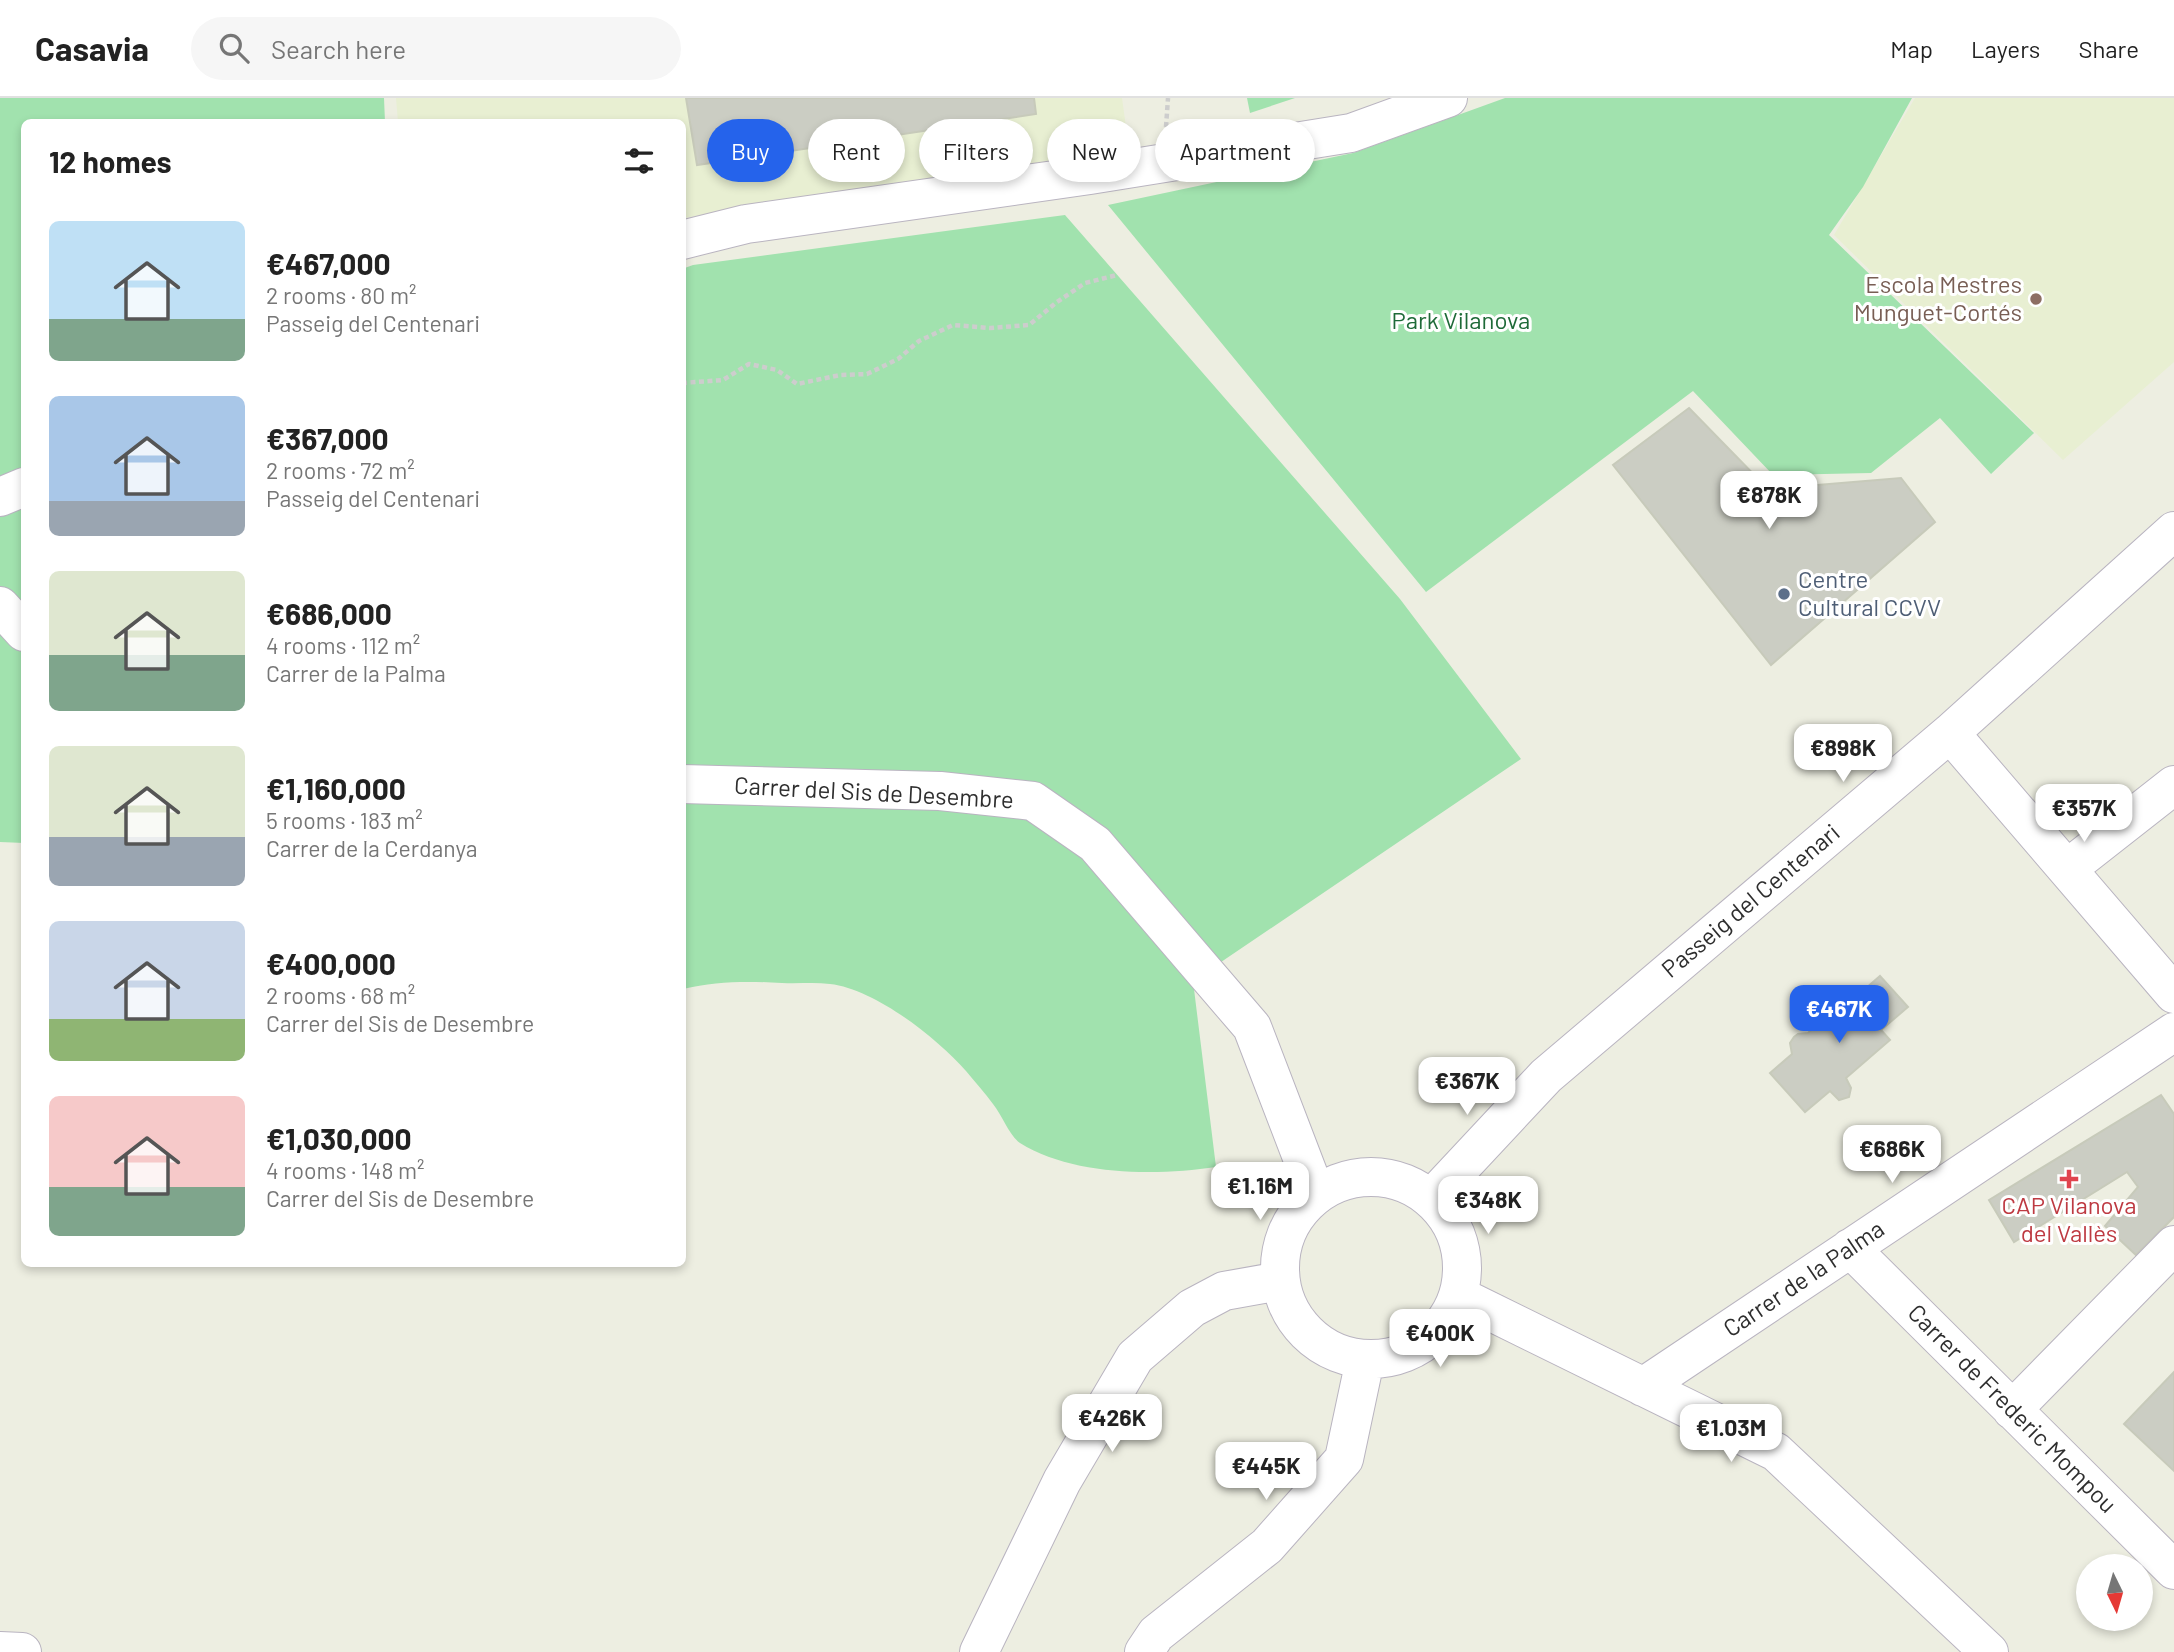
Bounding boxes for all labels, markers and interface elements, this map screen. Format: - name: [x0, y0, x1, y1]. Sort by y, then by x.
- search box: [191, 17, 681, 80]
- text: Casavia: [35, 28, 149, 68]
- icon: search: [215, 29, 253, 67]
- text: Search here: [271, 33, 406, 64]
- text: Map: [1890, 34, 1933, 63]
- text: Layers: [1971, 34, 2040, 63]
- text: Share: [2078, 34, 2139, 63]
- chip: Buy: [707, 119, 794, 182]
- chip: Rent: [808, 119, 905, 182]
- chip: Filters: [919, 119, 1033, 182]
- chip: New: [1047, 119, 1141, 182]
- chip: Apartment: [1155, 119, 1315, 182]
- icon: filters: [620, 142, 658, 180]
- text: 12 homes: [49, 143, 172, 179]
- text: €467,000: [266, 245, 391, 281]
- icon: home: [105, 249, 189, 333]
- place label: Escola Mestres Munguet-Cortés: [1854, 269, 2022, 326]
- text: 2 rooms · 80 m²: [266, 281, 416, 309]
- marker: Escola Mestres Munguet-Cortés: [2028, 291, 2044, 307]
- park label: Park Vilanova: [1392, 305, 1530, 334]
- text: Passeig del Centenari: [266, 309, 480, 337]
- text: €367,000: [266, 420, 389, 456]
- icon: home: [105, 424, 189, 508]
- text: 2 rooms · 72 m²: [266, 456, 415, 484]
- pin: €878K: [1720, 472, 1818, 531]
- text: €878K: [1736, 480, 1802, 508]
- text: Passeig del Centenari: [266, 484, 480, 512]
- place label: Centre Cultural CCVV: [1798, 564, 1941, 621]
- marker: Centre Cultural CCVV: [1776, 586, 1792, 602]
- text: €686,000: [266, 595, 392, 631]
- icon: home: [105, 599, 189, 683]
- text: 4 rooms · 112 m²: [266, 631, 420, 659]
- text: Carrer de la Palma: [266, 659, 446, 687]
- pin: €898K: [1794, 724, 1892, 784]
- text: €898K: [1810, 733, 1876, 761]
- text: €1,160,000: [266, 770, 406, 806]
- street label: Carrer del Sis de Desembre: [734, 770, 1015, 813]
- icon: home: [105, 774, 189, 858]
- pin: €357K: [2035, 784, 2133, 844]
- text: €357K: [2051, 793, 2117, 821]
- text: 5 rooms · 183 m²: [266, 806, 423, 834]
- street label: Passeig del Centenari: [1655, 817, 1845, 983]
- text: Carrer de la Cerdanya: [266, 834, 478, 862]
- text: €400,000: [266, 945, 396, 981]
- icon: home: [105, 949, 189, 1033]
- text: 2 rooms · 68 m²: [266, 981, 415, 1009]
- pin: €467K: [1790, 986, 1888, 1045]
- text: €467K: [1806, 994, 1872, 1022]
- text: Carrer del Sis de Desembre: [266, 1009, 534, 1037]
- pin: €367K: [1418, 1058, 1516, 1117]
- text: €367K: [1434, 1066, 1500, 1094]
- text: €1,030,000: [266, 1120, 412, 1156]
- icon: home: [105, 1124, 189, 1208]
- pin: €686K: [1843, 1126, 1941, 1185]
- text: €686K: [1859, 1134, 1925, 1162]
- text: 4 rooms · 148 m²: [266, 1156, 425, 1184]
- pin: €1.16M: [1203, 1162, 1317, 1222]
- marker: CAP Vilanova del Vallès: [2059, 1169, 2079, 1189]
- text: €1.16M: [1227, 1171, 1293, 1199]
- pin: €348K: [1439, 1176, 1537, 1236]
- text: Carrer del Sis de Desembre: [266, 1184, 534, 1212]
- text: €348K: [1454, 1185, 1522, 1213]
- place label: CAP Vilanova del Vallès: [2002, 1190, 2136, 1247]
- street label: Carrer de la Palma: [1717, 1213, 1889, 1342]
- street label: Carrer de Frederic Mompou: [1903, 1298, 2123, 1518]
- pin: €400K: [1391, 1310, 1489, 1369]
- text: €400K: [1405, 1318, 1475, 1346]
- pin: €426K: [1063, 1394, 1161, 1454]
- text: €426K: [1078, 1403, 1146, 1431]
- pin: €1.03M: [1674, 1404, 1788, 1464]
- text: €1.03M: [1696, 1413, 1766, 1441]
- pin: €445K: [1217, 1442, 1315, 1502]
- text: €445K: [1231, 1451, 1301, 1479]
- north arrow: [2076, 1554, 2152, 1631]
- map controls: [2076, 1554, 2153, 1631]

